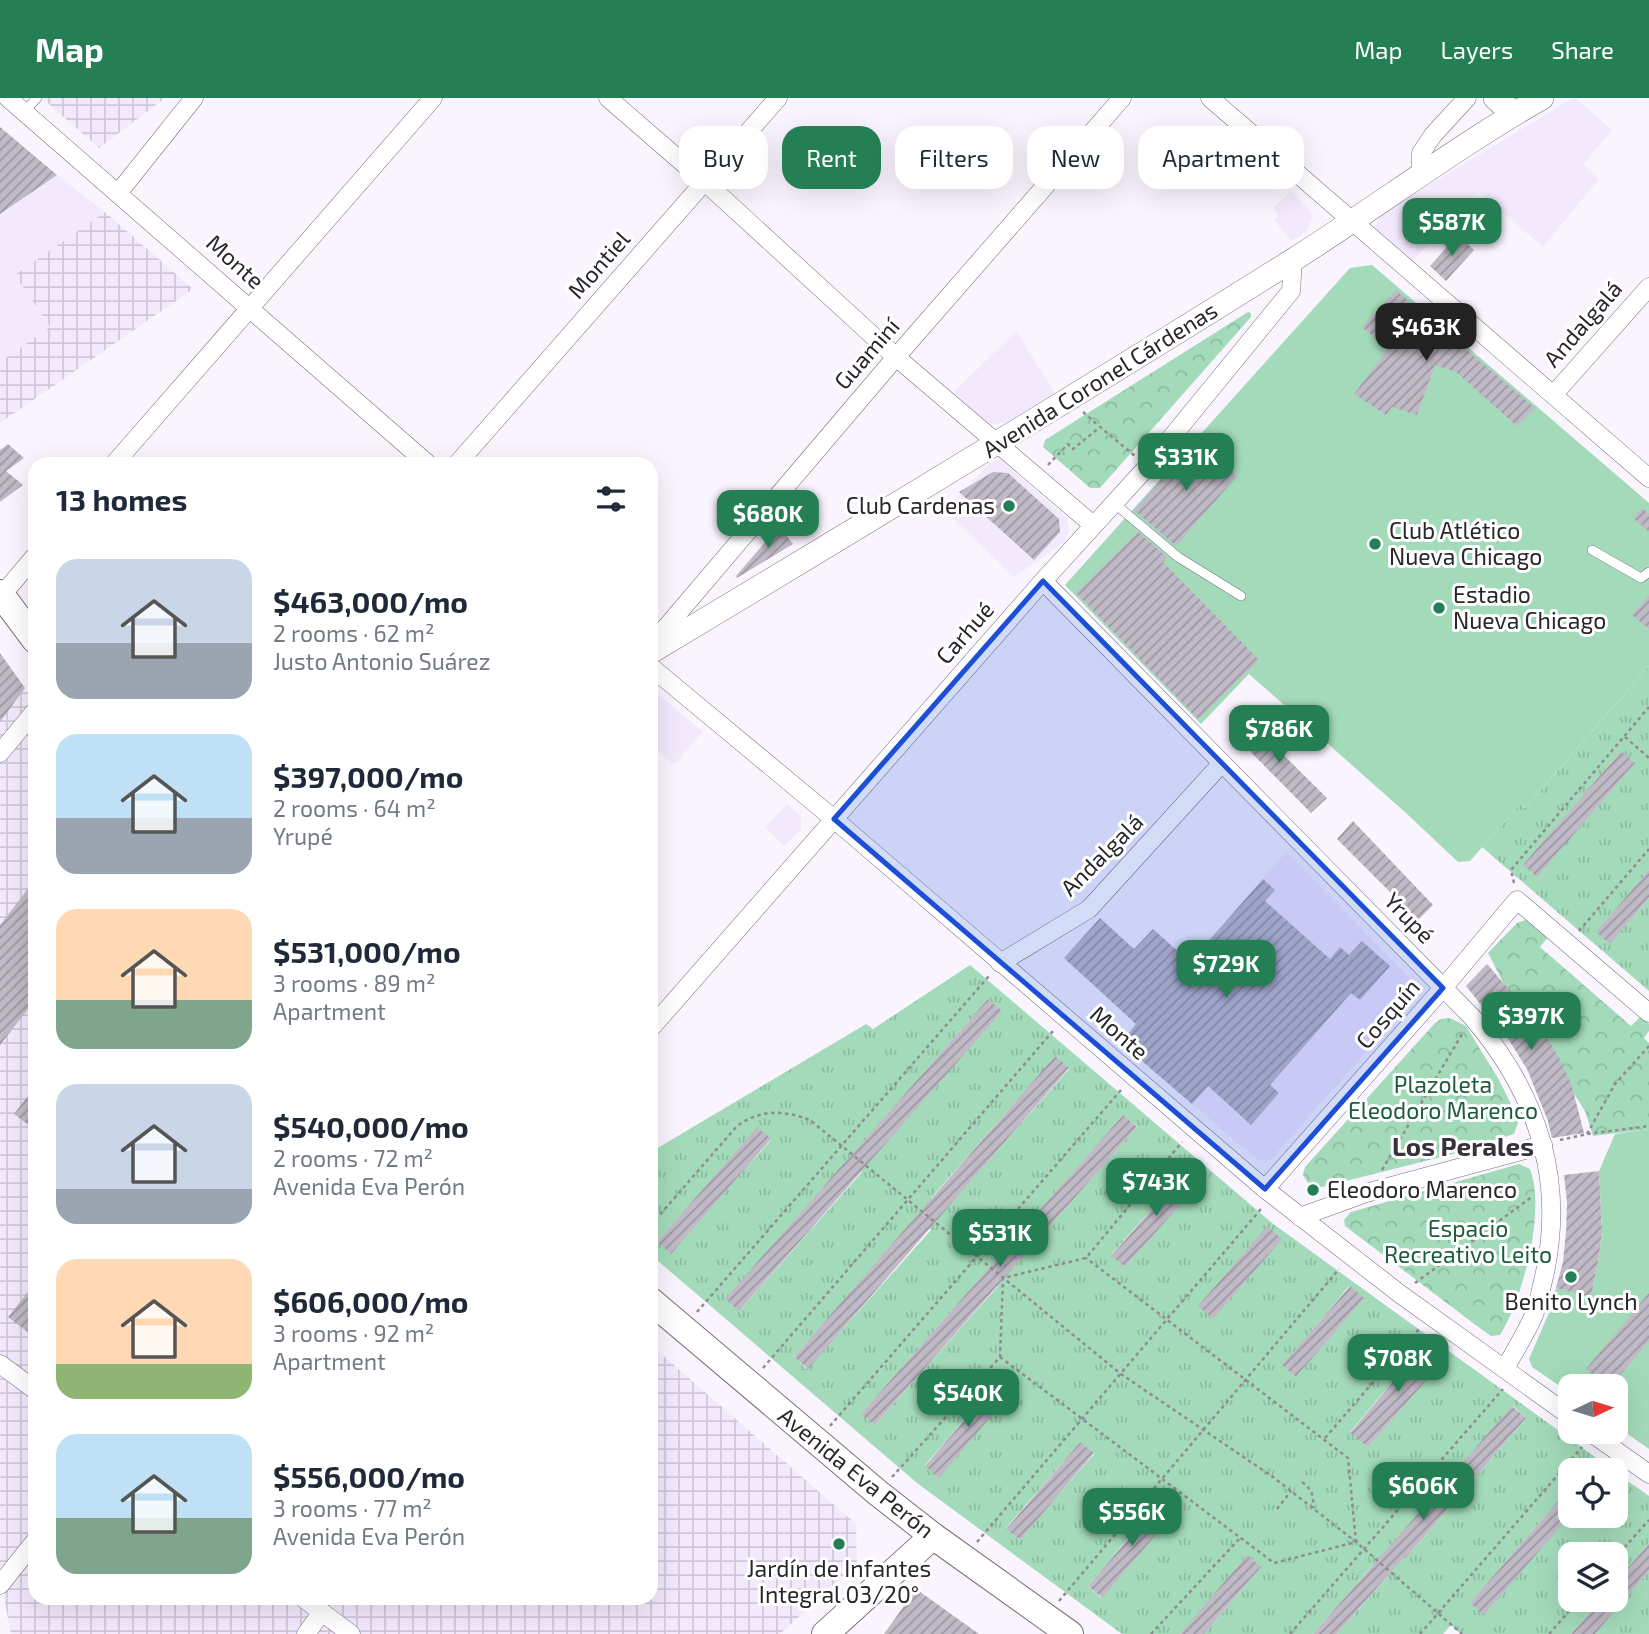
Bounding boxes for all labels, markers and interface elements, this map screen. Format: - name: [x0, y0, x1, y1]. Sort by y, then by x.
- text: Map: [35, 29, 104, 69]
- text: Map: [1354, 35, 1402, 64]
- text: Layers: [1440, 35, 1513, 64]
- text: Share: [1551, 35, 1614, 64]
- chip: Buy: [679, 126, 768, 189]
- chip: Rent: [782, 126, 881, 189]
- chip: Filters: [895, 126, 1013, 189]
- chip: New: [1027, 126, 1124, 189]
- chip: Apartment: [1138, 126, 1304, 189]
- pin: $587K: [1403, 198, 1501, 258]
- text: $587K: [1418, 207, 1486, 235]
- street label: Montiel: [561, 225, 635, 304]
- street label: Monte: [201, 228, 270, 294]
- street label: Andalgalá: [1537, 274, 1627, 372]
- street label: Avenida Coronel Cárdenas: [977, 295, 1222, 463]
- pin: $463K: [1377, 303, 1475, 363]
- street label: Guaminí: [828, 311, 906, 395]
- text: $463K: [1391, 312, 1461, 340]
- pin: $331K: [1137, 434, 1235, 493]
- text: $331K: [1154, 442, 1218, 470]
- icon: filters: [592, 480, 630, 518]
- text: 13 homes: [56, 481, 187, 517]
- pin: $680K: [719, 490, 817, 550]
- place label: Club Cardenas: [846, 491, 995, 519]
- marker: Club Cardenas: [1001, 498, 1017, 514]
- text: $680K: [733, 499, 803, 527]
- place label: Club Atlético Nueva Chicago: [1389, 516, 1542, 570]
- marker: Club Atlético Nueva Chicago: [1367, 536, 1383, 552]
- place label: Estadio Nueva Chicago: [1453, 580, 1606, 634]
- text: $463,000/mo: [273, 583, 468, 619]
- icon: home: [112, 587, 196, 671]
- street label: Carhué: [929, 595, 999, 669]
- marker: Estadio Nueva Chicago: [1431, 600, 1447, 616]
- text: 2 rooms · 62 m²: [273, 619, 435, 647]
- text: Justo Antonio Suárez: [273, 647, 490, 675]
- pin: $786K: [1230, 706, 1328, 765]
- text: $786K: [1245, 714, 1313, 742]
- text: $397,000/mo: [273, 758, 464, 794]
- icon: home: [112, 762, 196, 846]
- text: 2 rooms · 64 m²: [273, 794, 436, 822]
- street label: Andalgalá: [1054, 807, 1148, 901]
- text: Yrupé: [273, 822, 333, 850]
- street label: Yrupé: [1379, 886, 1441, 949]
- text: $531,000/mo: [273, 933, 461, 969]
- icon: home: [112, 937, 196, 1021]
- pin: $729K: [1177, 940, 1275, 1000]
- text: $729K: [1193, 949, 1260, 977]
- text: 3 rooms · 89 m²: [273, 969, 435, 997]
- street label: Cosquín: [1349, 973, 1425, 1054]
- pin: $397K: [1482, 992, 1580, 1052]
- text: Apartment: [273, 997, 386, 1025]
- street label: Monte: [1085, 999, 1154, 1065]
- text: $397K: [1498, 1001, 1564, 1029]
- park label: Plazoleta Eleodoro Marenco: [1348, 1070, 1538, 1124]
- text: $540,000/mo: [273, 1108, 469, 1144]
- icon: home: [112, 1112, 196, 1196]
- district label: Los Perales: [1392, 1130, 1534, 1161]
- text: 2 rooms · 72 m²: [273, 1144, 433, 1172]
- pin: $743K: [1107, 1158, 1205, 1218]
- text: $743K: [1122, 1167, 1190, 1195]
- text: Avenida Eva Perón: [273, 1172, 465, 1200]
- place label: Eleodoro Marenco: [1327, 1175, 1517, 1203]
- marker: Eleodoro Marenco: [1305, 1182, 1321, 1198]
- pin: $531K: [951, 1210, 1049, 1269]
- park label: Espacio Recreativo Leito: [1384, 1214, 1552, 1268]
- text: $531K: [968, 1218, 1032, 1246]
- marker: Benito Lynch: [1563, 1269, 1579, 1285]
- text: $606,000/mo: [273, 1283, 469, 1319]
- icon: home: [112, 1287, 196, 1371]
- place label: Benito Lynch: [1504, 1287, 1638, 1315]
- text: 3 rooms · 92 m²: [273, 1319, 434, 1347]
- pin: $708K: [1349, 1334, 1447, 1394]
- text: $708K: [1364, 1343, 1432, 1371]
- text: Apartment: [273, 1347, 386, 1375]
- pin: $540K: [919, 1370, 1017, 1429]
- north arrow: [1558, 1374, 1628, 1444]
- map controls: [1558, 1374, 1628, 1612]
- text: $540K: [933, 1378, 1003, 1406]
- street label: Avenida Eva Perón: [773, 1401, 940, 1544]
- text: $556,000/mo: [273, 1458, 465, 1494]
- button: locate: [1558, 1458, 1628, 1528]
- icon: home: [112, 1462, 196, 1546]
- pin: $606K: [1374, 1462, 1472, 1522]
- text: $606K: [1388, 1471, 1458, 1499]
- pin: $556K: [1083, 1488, 1181, 1548]
- text: 3 rooms · 77 m²: [273, 1494, 432, 1522]
- text: $556K: [1099, 1497, 1165, 1525]
- text: Avenida Eva Perón: [273, 1522, 465, 1550]
- marker: Jardín de Infantes Integral 03/20°: [831, 1536, 847, 1552]
- button: layers: [1558, 1542, 1628, 1612]
- place label: Jardín de Infantes Integral 03/20°: [747, 1554, 931, 1608]

